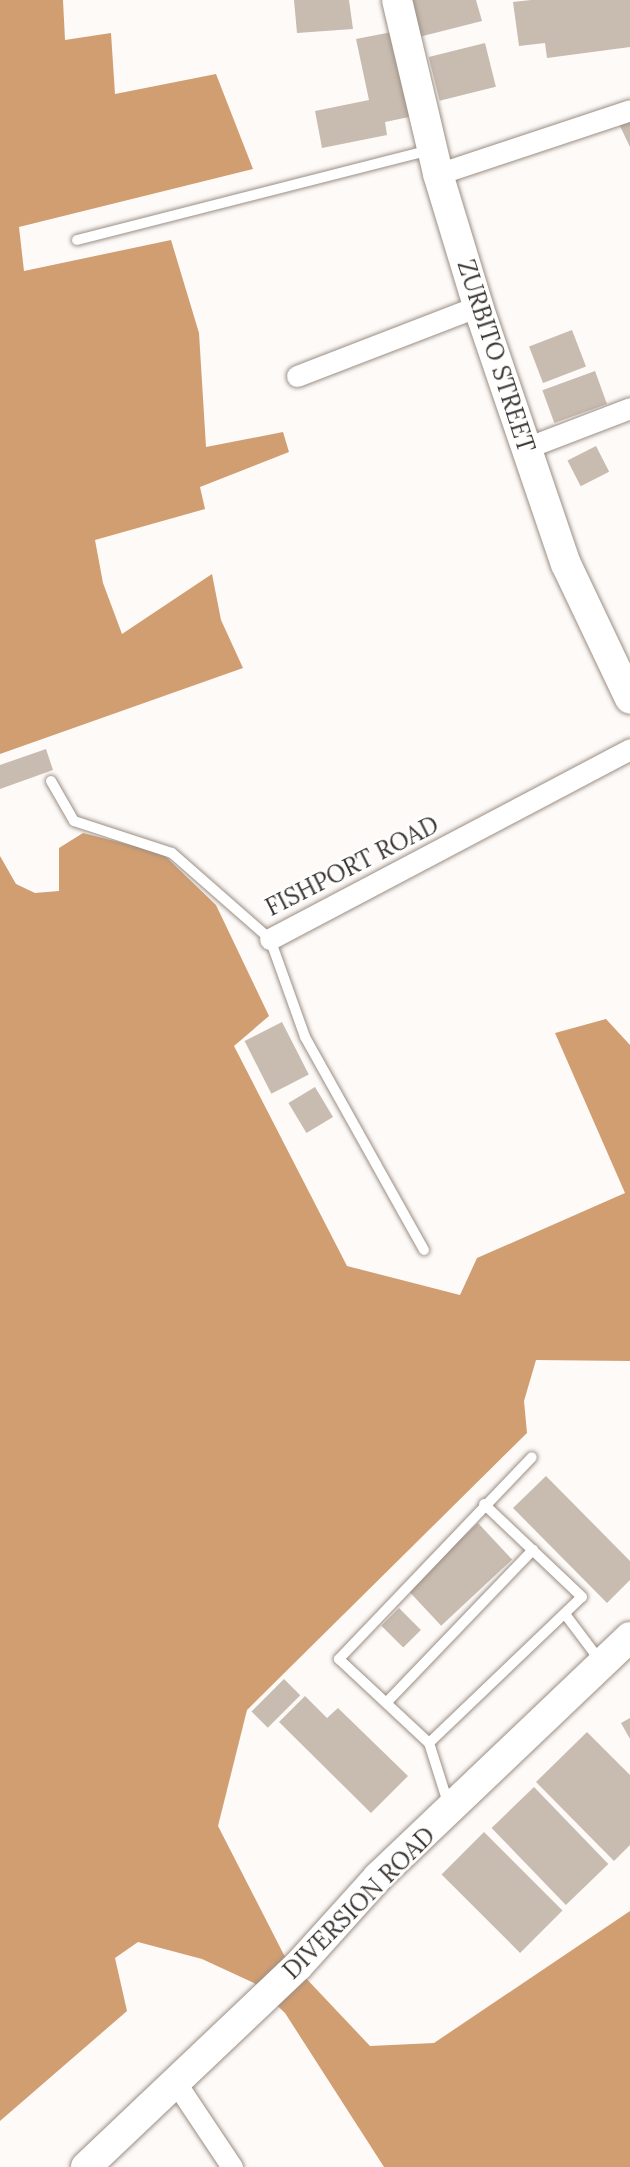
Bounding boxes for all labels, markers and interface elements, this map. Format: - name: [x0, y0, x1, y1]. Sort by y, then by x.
- street label: ZURBITO STREET: [451, 256, 541, 456]
- street label: FISHPORT ROAD: [261, 810, 443, 922]
- street label: DIVERSION ROAD: [277, 1821, 441, 1985]

